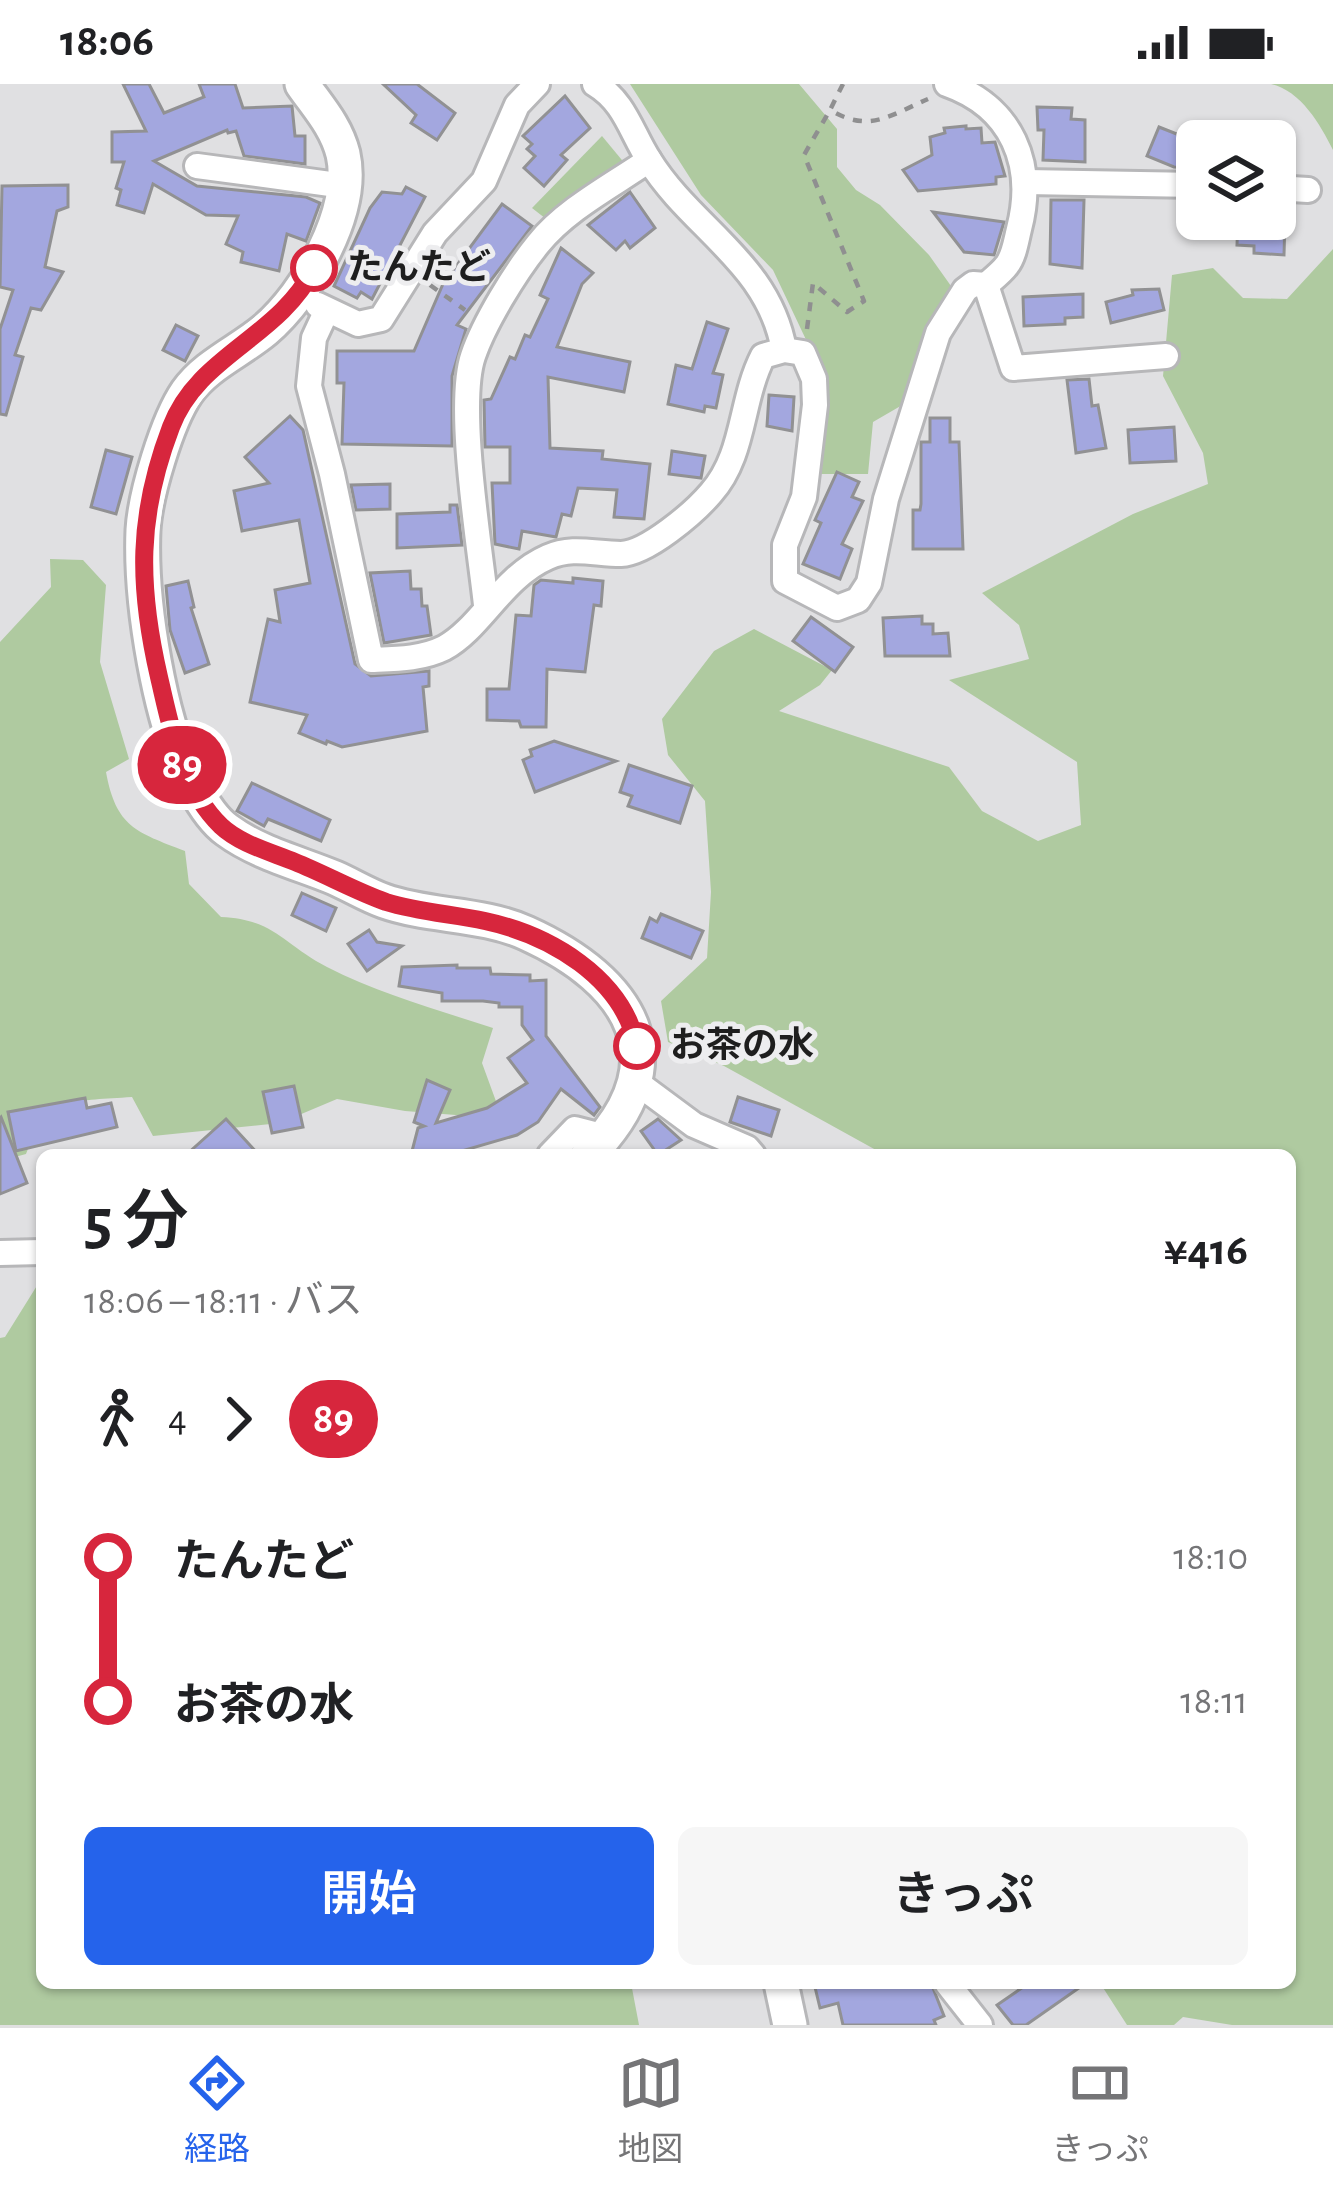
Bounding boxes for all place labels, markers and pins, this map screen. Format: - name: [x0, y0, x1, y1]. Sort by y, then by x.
- marker: たんたど: [292, 246, 336, 290]
- place label: たんたど: [347, 248, 491, 286]
- marker: お茶の水: [615, 1024, 659, 1068]
- place label: お茶の水: [670, 1026, 814, 1064]

